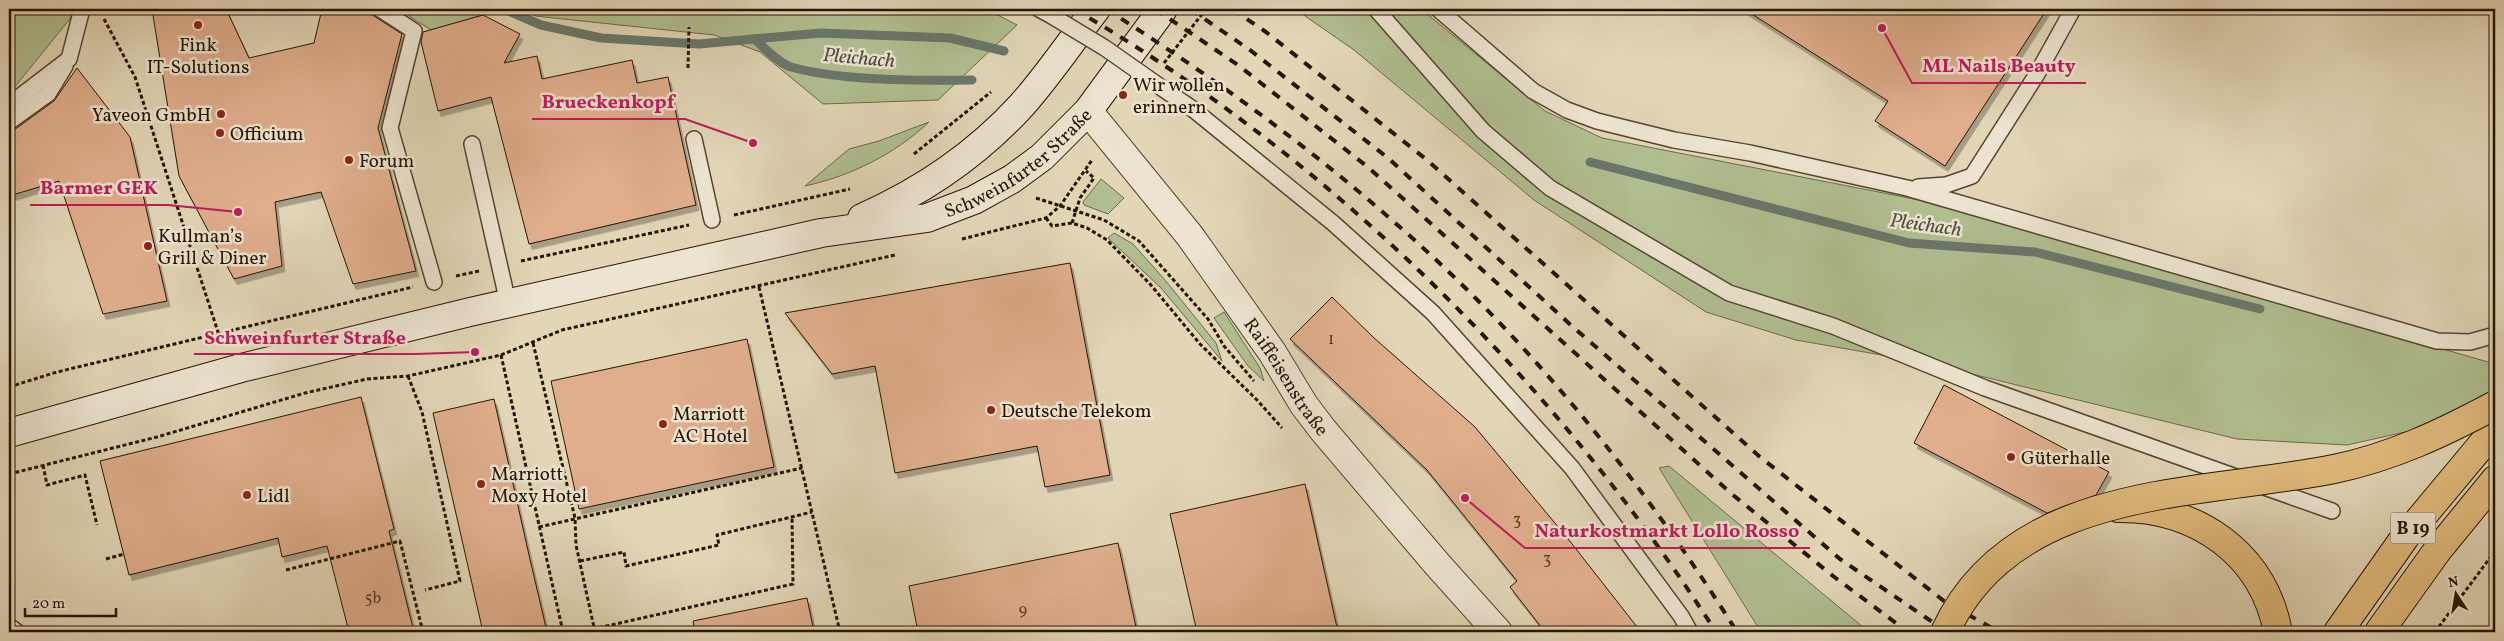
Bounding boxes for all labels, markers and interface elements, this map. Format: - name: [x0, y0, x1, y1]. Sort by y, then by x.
- marker: Fink IT-Solutions: [192, 19, 204, 31]
- place label: Fink IT-Solutions: [147, 33, 249, 81]
- water label: Pleichach: [822, 42, 896, 76]
- callout: ML Nails Beauty: [1912, 48, 2086, 83]
- text: ML Nails Beauty: [1922, 53, 2076, 81]
- place label: Wir wollen erinnern: [1133, 73, 1225, 121]
- callout: Brueckenkopf: [532, 84, 685, 119]
- text: Brueckenkopf: [541, 89, 677, 117]
- marker: Wir wollen erinnern: [1117, 89, 1129, 101]
- place label: Yaveon GmbH: [92, 103, 211, 129]
- street label: Schweinfurter Straße: [941, 103, 1099, 225]
- marker: Yaveon GmbH: [215, 108, 227, 120]
- place label: Officium: [230, 122, 304, 148]
- marker: Officium: [214, 127, 226, 139]
- place label: Forum: [359, 149, 414, 175]
- marker: Forum: [343, 154, 355, 166]
- callout: Barmer GEK: [30, 170, 168, 205]
- text: Barmer GEK: [40, 175, 158, 203]
- water label: Pleichach: [1888, 207, 1963, 245]
- place label: Kullman’s Grill & Diner: [158, 224, 267, 272]
- marker: Kullman’s Grill & Diner: [142, 240, 154, 252]
- street label: Raiffeisenstraße: [1237, 313, 1334, 442]
- callout: Schweinfurter Straße: [194, 319, 416, 354]
- text: Schweinfurter Straße: [204, 325, 406, 353]
- house number: 1: [1328, 329, 1334, 351]
- place label: Deutsche Telekom: [1001, 399, 1152, 425]
- place label: Marriott AC Hotel: [673, 402, 748, 450]
- marker: Deutsche Telekom: [985, 404, 997, 416]
- marker: Marriott AC Hotel: [657, 418, 669, 430]
- place label: Güterhalle: [2021, 446, 2110, 472]
- marker: Güterhalle: [2005, 451, 2017, 463]
- place label: Marriott Moxy Hotel: [491, 462, 587, 510]
- marker: Marriott Moxy Hotel: [475, 478, 487, 490]
- place label: Lidl: [257, 484, 290, 510]
- marker: Lidl: [241, 489, 253, 501]
- house number: 3: [1513, 510, 1521, 532]
- road number: B 19: [2390, 512, 2436, 544]
- callout: Naturkostmarkt Lollo Rosso: [1525, 513, 1810, 548]
- text: Naturkostmarkt Lollo Rosso: [1534, 518, 1800, 546]
- house number: 3: [1543, 549, 1551, 571]
- north arrow: [2432, 568, 2482, 618]
- text: N: [2447, 572, 2461, 593]
- scale bar: [25, 586, 116, 618]
- house number: 5b: [365, 588, 381, 610]
- text: 20 m: [32, 594, 65, 615]
- house number: 9: [1019, 600, 1027, 622]

